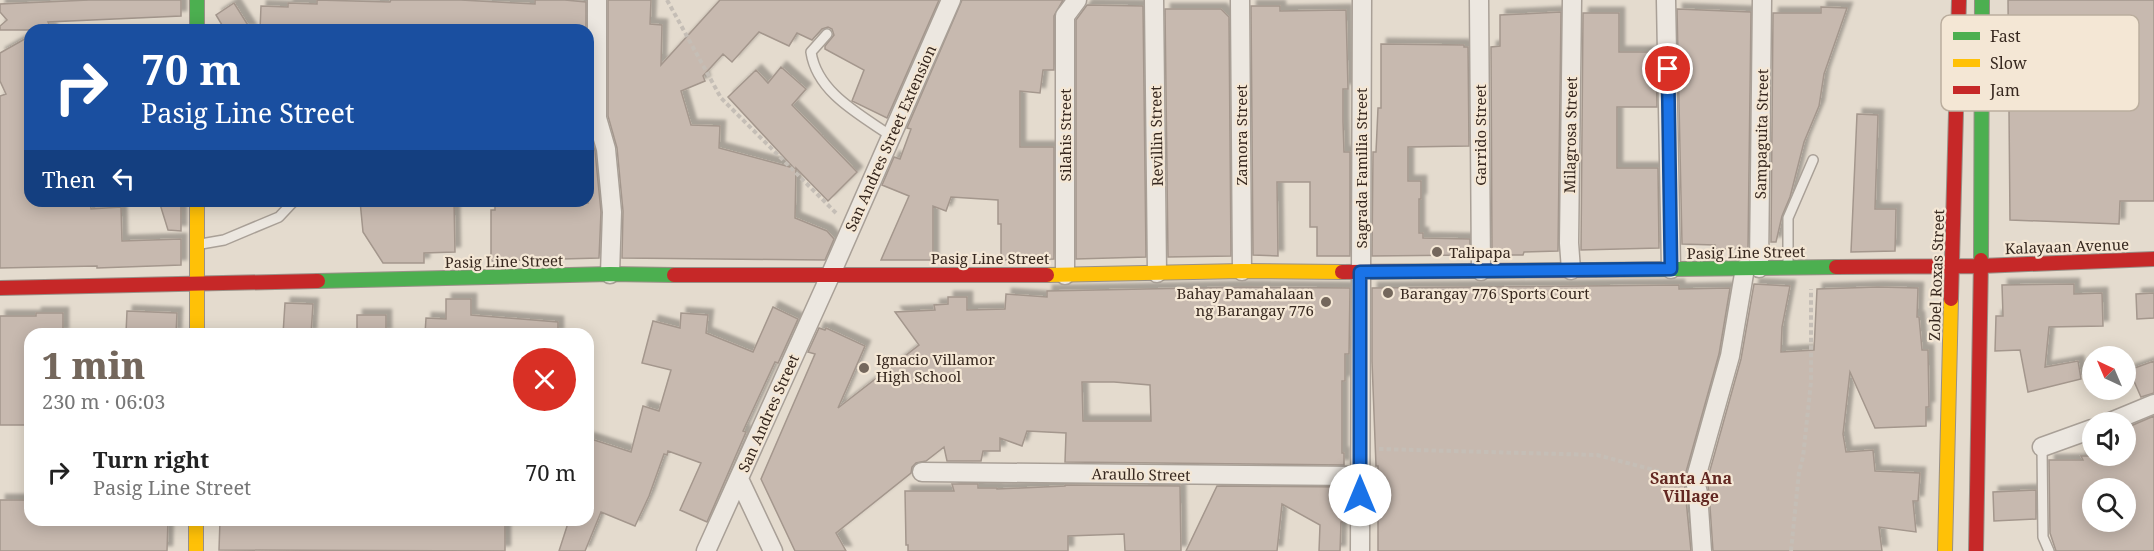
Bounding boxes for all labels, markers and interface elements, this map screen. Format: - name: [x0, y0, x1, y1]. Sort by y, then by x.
- legend: [1941, 15, 2139, 111]
- text: Fast: [1990, 25, 2021, 47]
- text: 70 m: [141, 40, 241, 97]
- street label: San Andres Street Extension: [840, 41, 940, 234]
- pin: [1642, 43, 1693, 94]
- icon: right: [42, 48, 120, 126]
- icon: arrive: [1651, 52, 1684, 85]
- text: Slow: [1990, 52, 2027, 74]
- street label: Sampaguita Street: [1750, 69, 1772, 199]
- street label: Milagrosa Street: [1559, 76, 1581, 194]
- text: Jam: [1989, 79, 2020, 101]
- street label: Zamora Street: [1231, 84, 1251, 186]
- street label: Garrido Street: [1470, 84, 1490, 186]
- street label: Revillin Street: [1145, 85, 1167, 187]
- street label: Sagrada Familia Street: [1351, 88, 1371, 248]
- street label: Silahis Street: [1055, 89, 1075, 181]
- text: Pasig Line Street: [141, 94, 355, 131]
- icon: left: [107, 162, 140, 195]
- text: Then: [42, 164, 95, 194]
- street label: Zobel Roxas Street: [1924, 209, 1948, 341]
- street label: Kalayaan Avenue: [2005, 234, 2129, 258]
- street label: Pasig Line Street: [1687, 241, 1805, 263]
- place label: Talipapa: [1449, 242, 1511, 262]
- marker: Talipapa: [1430, 245, 1444, 259]
- street label: Pasig Line Street: [931, 248, 1049, 268]
- street label: Pasig Line Street: [445, 250, 563, 272]
- place label: Bahay Pamahalaan ng Barangay 776: [1176, 283, 1314, 320]
- place label: Barangay 776 Sports Court: [1400, 283, 1590, 303]
- marker: Barangay 776 Sports Court: [1381, 286, 1395, 300]
- marker: Bahay Pamahalaan ng Barangay 776: [1319, 295, 1333, 309]
- text: 1 min: [42, 341, 145, 390]
- north arrow: [2082, 346, 2136, 400]
- map controls: [2082, 346, 2136, 532]
- button: close: [513, 348, 576, 411]
- place label: Ignacio Villamor High School: [876, 349, 995, 386]
- street label: San Andres Street: [733, 351, 803, 475]
- marker: Ignacio Villamor High School: [857, 361, 871, 375]
- text: 230 m · 06:03: [42, 388, 165, 415]
- button: sound: [2082, 412, 2136, 466]
- text: Turn right: [93, 444, 209, 474]
- icon: right: [42, 456, 75, 489]
- text: 70 m: [525, 457, 576, 487]
- street label: Araullo Street: [1091, 463, 1191, 485]
- position arrow: [1328, 463, 1392, 527]
- district label: Santa Ana Village: [1650, 467, 1732, 507]
- text: Pasig Line Street: [93, 474, 251, 501]
- button: search: [2082, 478, 2136, 532]

